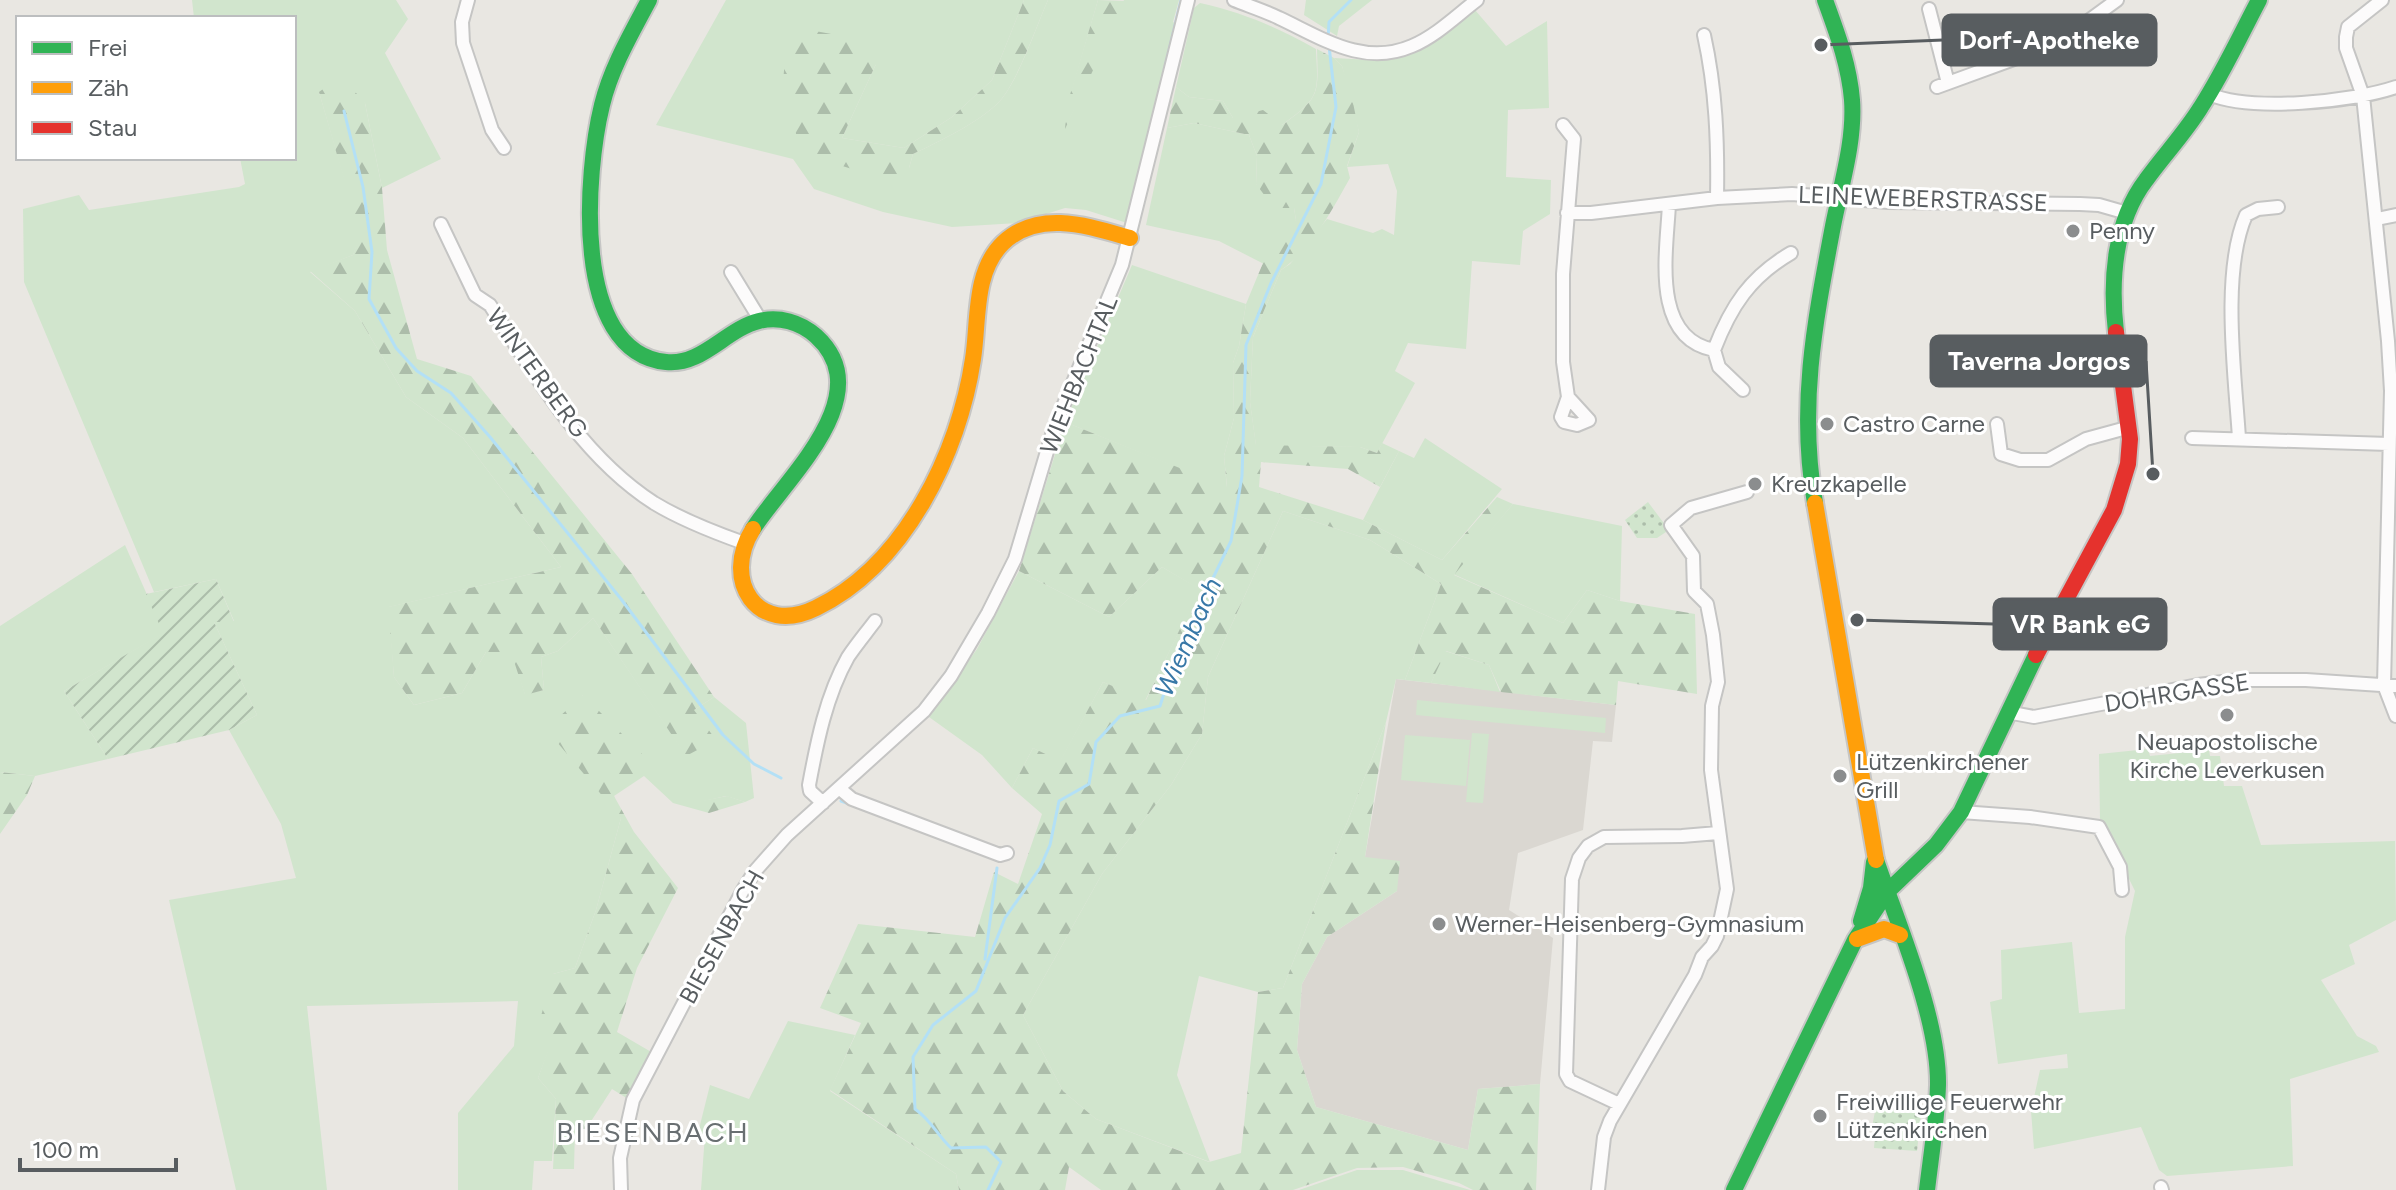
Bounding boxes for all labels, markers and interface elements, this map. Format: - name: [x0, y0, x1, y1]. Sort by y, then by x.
- callout: Dorf-Apotheke: [1943, 15, 2156, 65]
- legend: [16, 16, 296, 160]
- text: Dorf-Apotheke: [1959, 24, 2139, 56]
- text: Frei: [88, 33, 128, 62]
- text: Zäh: [88, 73, 129, 102]
- text: Stau: [88, 113, 137, 142]
- street label: LEINEWEBERSTRASSE: [1798, 180, 2049, 217]
- place label: Penny: [2089, 216, 2155, 245]
- marker: Penny: [2064, 222, 2082, 240]
- street label: WIEHBACHTAL: [1034, 291, 1124, 458]
- street label: WINTERBERG: [481, 302, 594, 443]
- callout: Taverna Jorgos: [1931, 336, 2146, 386]
- text: Taverna Jorgos: [1948, 345, 2130, 377]
- place label: Castro Carne: [1843, 409, 1985, 438]
- marker: Castro Carne: [1818, 415, 1836, 433]
- place label: Kreuzkapelle: [1771, 469, 1907, 498]
- marker: Kreuzkapelle: [1746, 475, 1764, 493]
- water label: Wiembach: [1148, 573, 1228, 701]
- callout: VR Bank eG: [1994, 599, 2166, 649]
- text: VR Bank eG: [2010, 608, 2150, 640]
- street label: DOHRGASSE: [2102, 667, 2251, 718]
- marker: Neuapostolische Kirche Leverkusen: [2218, 706, 2236, 724]
- place label: Neuapostolische Kirche Leverkusen: [2129, 727, 2325, 784]
- place label: Lützenkirchener Grill: [1856, 747, 2029, 804]
- marker: Lützenkirchener Grill: [1831, 767, 1849, 785]
- street label: BIESENBACH: [673, 865, 770, 1009]
- place label: Werner-Heisenberg-Gymnasium: [1455, 909, 1804, 938]
- marker: Werner-Heisenberg-Gymnasium: [1430, 915, 1448, 933]
- place label: Freiwillige Feuerwehr Lützenkirchen: [1836, 1087, 2063, 1144]
- marker: Freiwillige Feuerwehr Lützenkirchen: [1811, 1107, 1829, 1125]
- district label: BIESENBACH: [556, 1115, 750, 1149]
- scale bar: [20, 1122, 176, 1172]
- text: 100 m: [32, 1135, 99, 1164]

